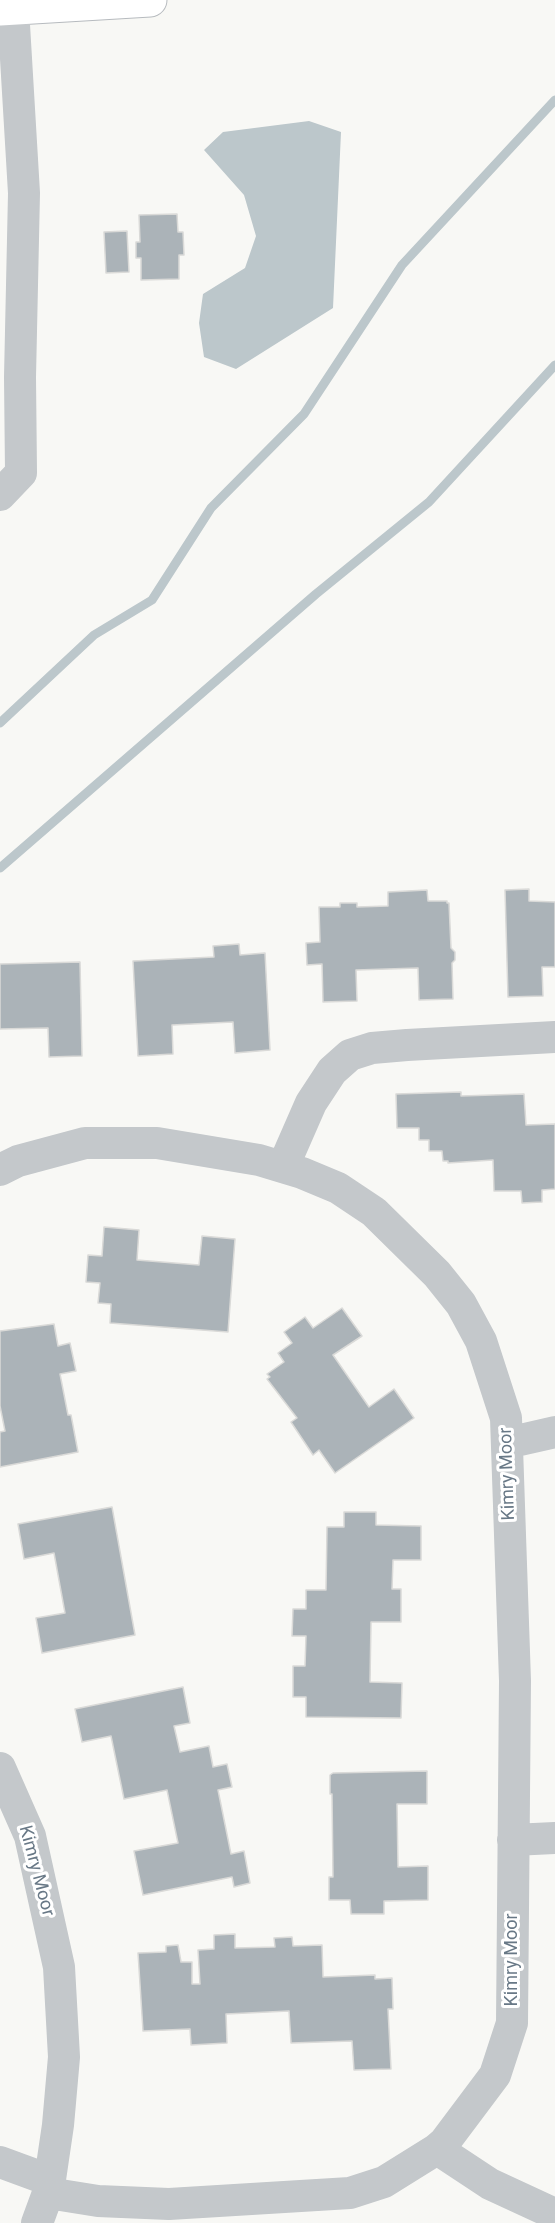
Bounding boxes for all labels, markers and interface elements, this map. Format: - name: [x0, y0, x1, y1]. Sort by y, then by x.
- street label: Kimry Moor: [496, 1427, 520, 1521]
- street label: Kimry Moor: [14, 1823, 58, 1919]
- street label: Kimry Moor: [501, 1913, 523, 2007]

